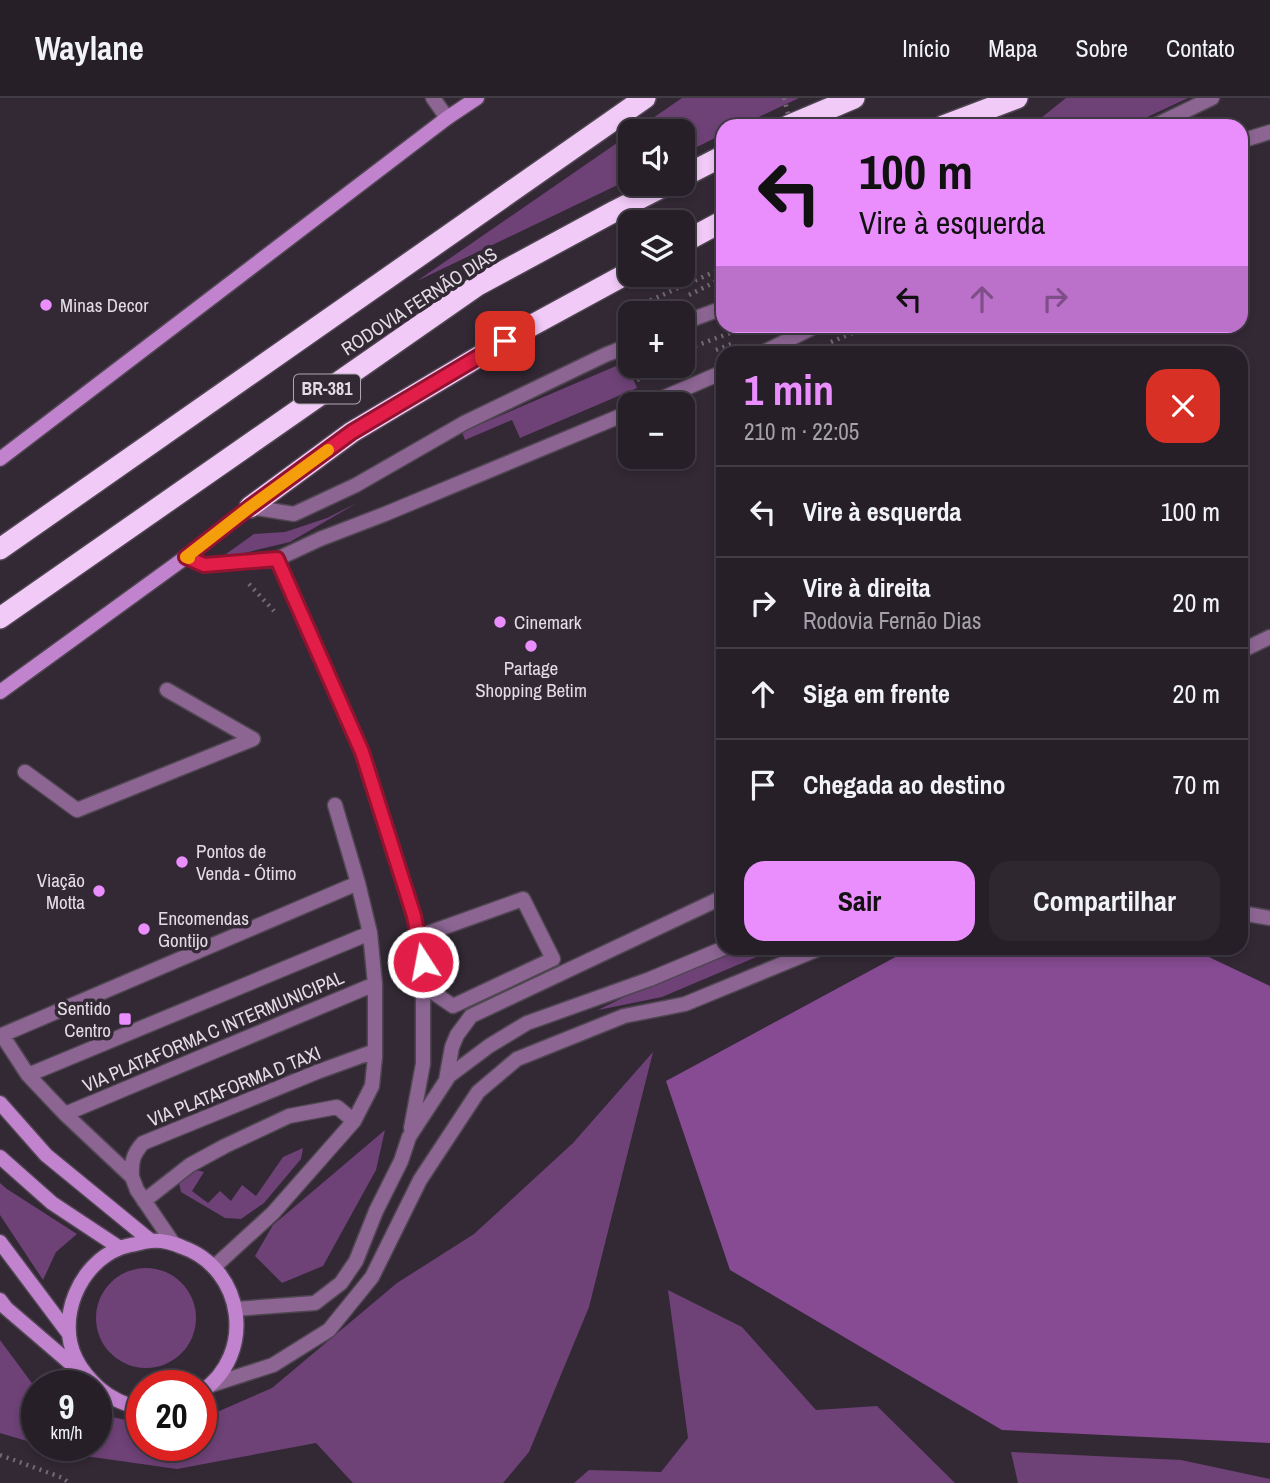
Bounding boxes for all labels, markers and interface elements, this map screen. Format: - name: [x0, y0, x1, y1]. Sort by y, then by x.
- text: Waylane: [35, 26, 144, 70]
- text: Início: [902, 32, 950, 64]
- text: Mapa: [988, 32, 1038, 64]
- text: Sobre: [1076, 32, 1128, 64]
- text: Contato: [1166, 32, 1235, 64]
- map controls: [618, 119, 695, 469]
- button: sound: [618, 119, 695, 196]
- text: 100 m: [859, 138, 973, 204]
- icon: left: [744, 147, 835, 238]
- text: Vire à esquerda: [859, 201, 1045, 244]
- button: layers: [618, 210, 695, 287]
- street label: RODOVIA FERNÃO DIAS: [336, 241, 502, 361]
- icon: left: [890, 280, 928, 318]
- icon: ahead: [963, 280, 1001, 318]
- icon: right: [1036, 280, 1074, 318]
- place label: Minas Decor: [60, 292, 149, 318]
- marker: Minas Decor: [38, 297, 54, 313]
- button: +: [618, 301, 695, 378]
- pin: [475, 311, 535, 371]
- icon: arrive: [486, 322, 524, 360]
- text: 1 min: [744, 362, 834, 418]
- button: close: [1146, 369, 1220, 443]
- road number: BR-381: [294, 374, 360, 404]
- button: −: [618, 392, 695, 469]
- text: 210 m · 22:05: [744, 416, 859, 447]
- icon: left: [744, 493, 782, 531]
- text: Vire à esquerda: [803, 494, 961, 529]
- text: 100 m: [1161, 494, 1220, 529]
- text: Vire à direita: [803, 570, 931, 605]
- icon: right: [744, 584, 782, 622]
- text: 20 m: [1173, 585, 1220, 620]
- text: Rodovia Fernão Dias: [803, 605, 981, 636]
- place label: Cinemark: [514, 609, 582, 635]
- marker: Cinemark: [492, 614, 508, 630]
- marker: Partage Shopping Betim: [523, 638, 539, 654]
- place label: Partage Shopping Betim: [475, 655, 587, 703]
- icon: ahead: [744, 675, 782, 713]
- text: Siga em frente: [803, 676, 950, 711]
- text: 20 m: [1173, 676, 1220, 711]
- icon: arrive: [744, 766, 782, 804]
- text: Chegada ao destino: [803, 767, 1006, 802]
- text: 70 m: [1173, 767, 1220, 802]
- place label: Pontos de Venda - Ótimo: [196, 838, 296, 886]
- marker: Pontos de Venda - Ótimo: [174, 854, 190, 870]
- button: Sair: [744, 861, 975, 941]
- button: Compartilhar: [989, 861, 1220, 941]
- place label: Viação Motta: [37, 867, 85, 915]
- marker: Viação Motta: [91, 883, 107, 899]
- place label: Encomendas Gontijo: [158, 905, 249, 953]
- marker: Encomendas Gontijo: [136, 921, 152, 937]
- position arrow: [386, 925, 460, 999]
- street label: VIA PLATAFORMA C INTERMUNICIPAL: [78, 964, 348, 1098]
- place label: Sentido Centro: [57, 995, 111, 1043]
- marker: Sentido Centro: [117, 1011, 133, 1027]
- street label: VIA PLATAFORMA D TAXI: [144, 1039, 324, 1133]
- speed limit sign: 20: [126, 1370, 217, 1461]
- text: 9: [59, 1383, 74, 1430]
- text: km/h: [51, 1420, 83, 1445]

